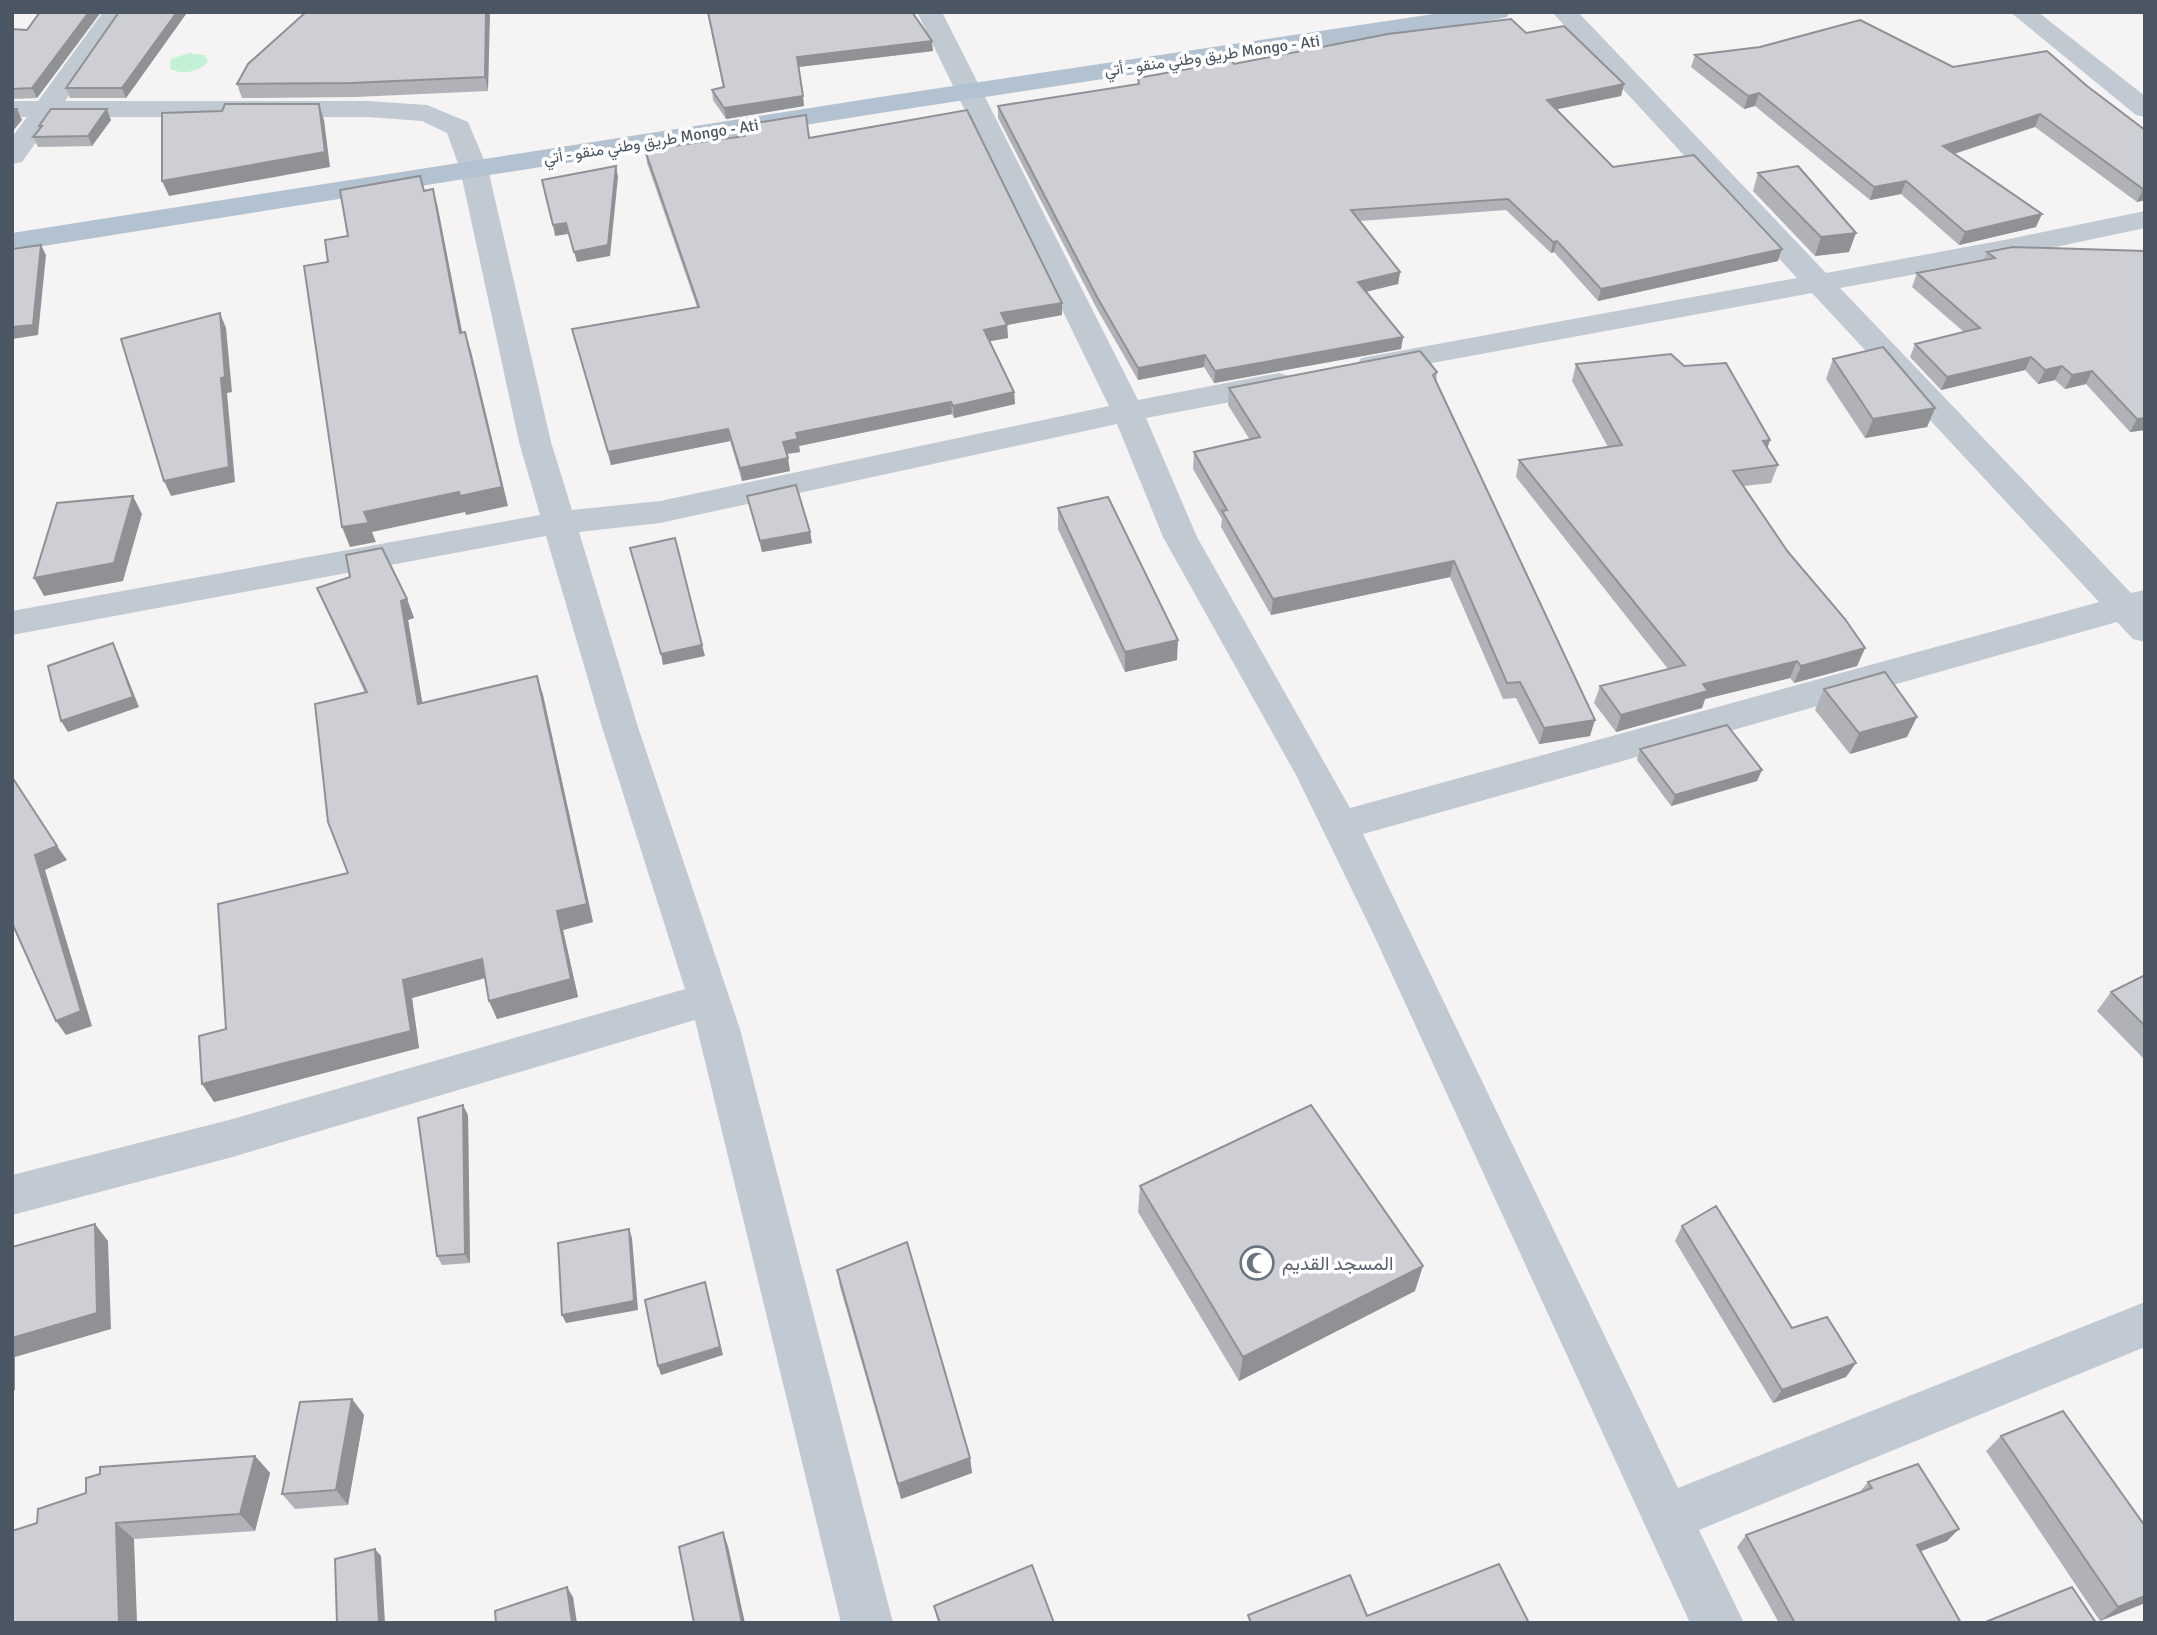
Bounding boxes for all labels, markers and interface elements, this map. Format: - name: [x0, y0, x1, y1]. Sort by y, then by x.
- street label: طريق وطني منقو - أتي Mongo - Ati: [1103, 31, 1322, 84]
- street label: طريق وطني منقو - أتي Mongo - Ati: [542, 115, 761, 172]
- mosque icon: المسجد القديم: [1238, 1244, 1276, 1282]
- place label: المسجد القديم: [1282, 1252, 1393, 1276]

